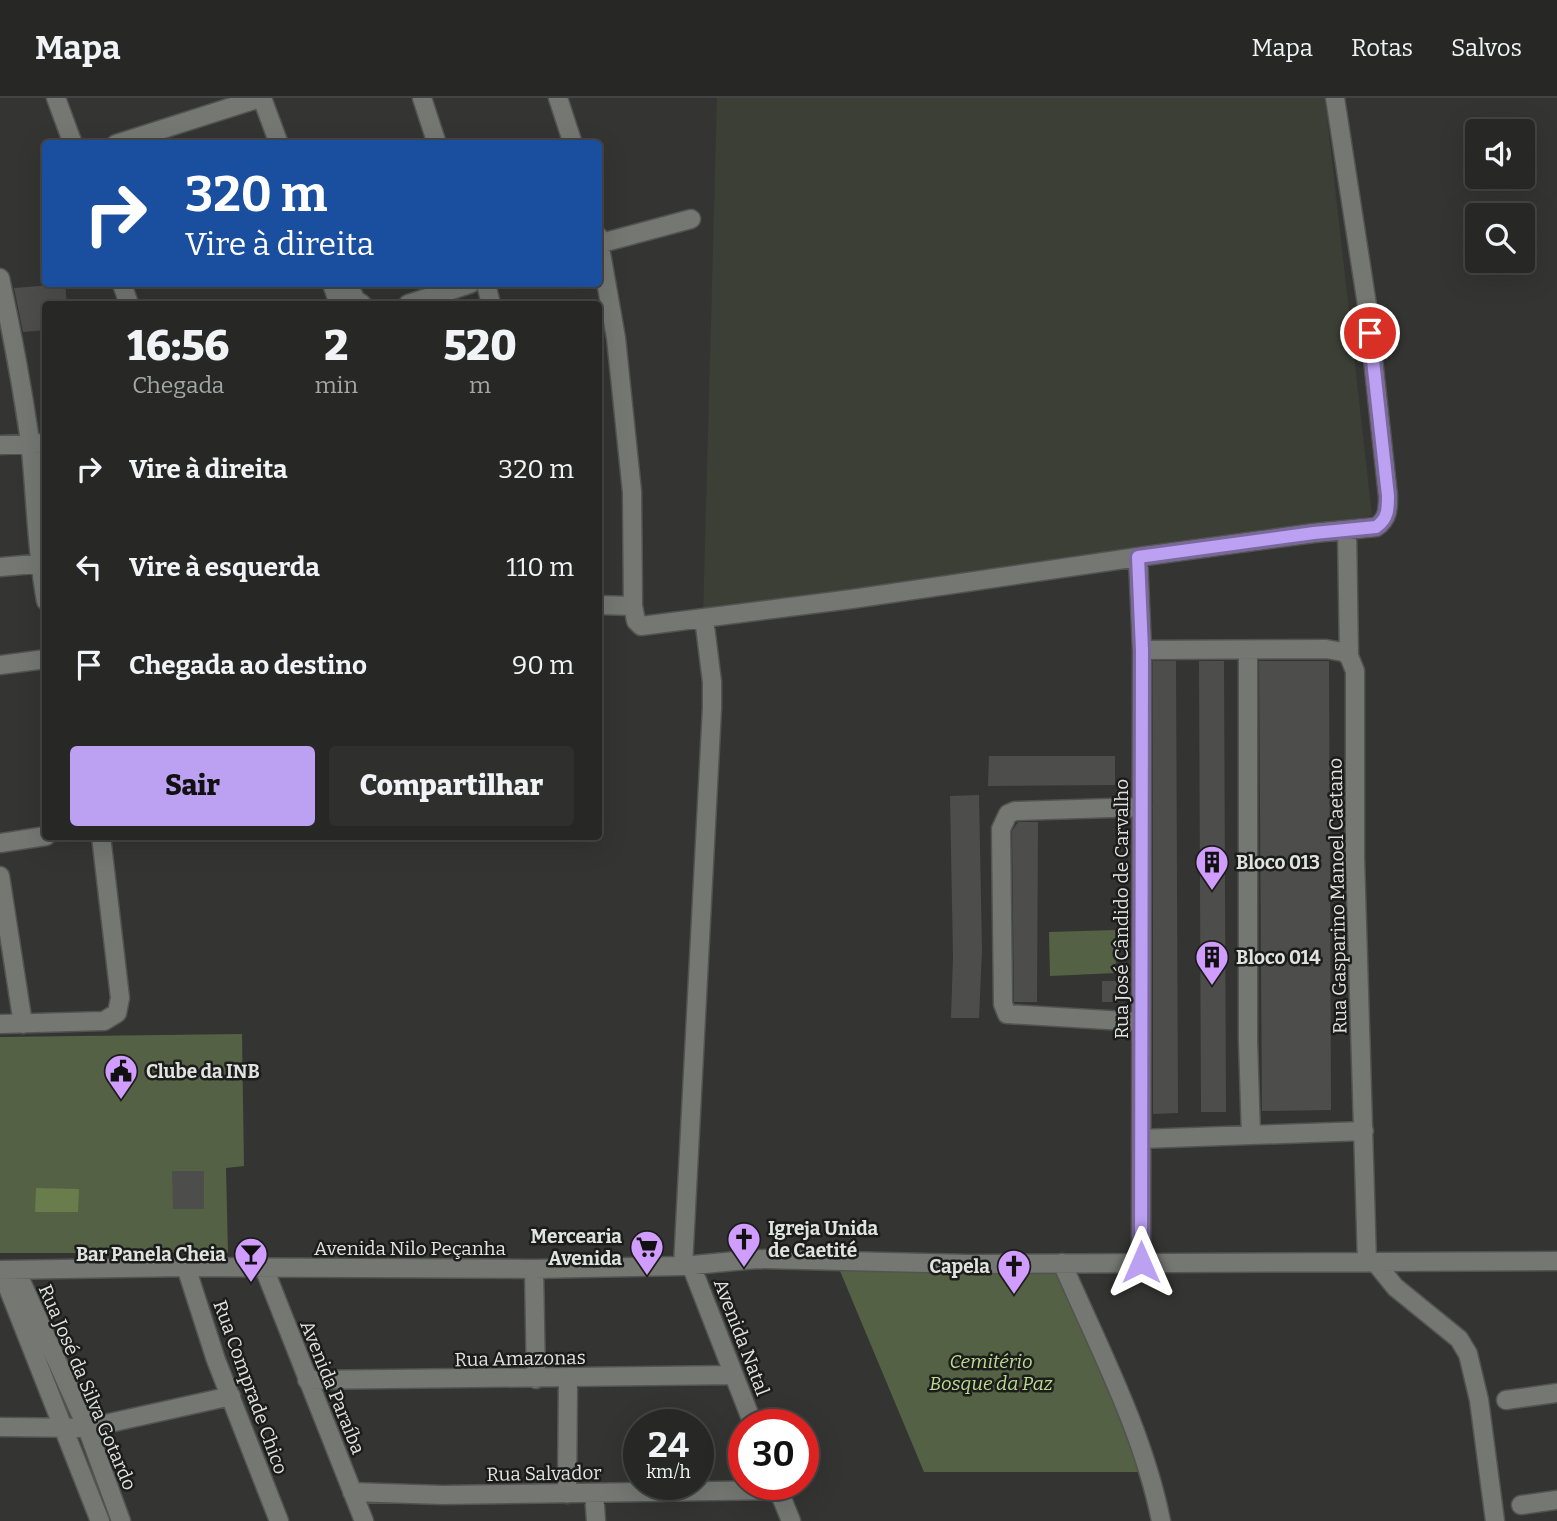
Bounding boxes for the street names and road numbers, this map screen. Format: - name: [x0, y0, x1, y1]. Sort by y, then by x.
- street label: Rua Gasparino Manoel Caetano: [1324, 758, 1351, 1034]
- street label: Rua José Cândido de Carvalho: [1110, 779, 1133, 1039]
- street label: Avenida Nilo Peçanha: [314, 1237, 507, 1260]
- street label: Avenida Natal: [709, 1276, 774, 1399]
- street label: Rua José da Silva Gotardo: [34, 1281, 141, 1494]
- street label: Rua Comprade Chico: [208, 1297, 293, 1477]
- street label: Avenida Paraíba: [295, 1317, 370, 1458]
- street label: Rua Amazonas: [454, 1346, 586, 1371]
- street label: Rua Salvador: [486, 1461, 602, 1486]

